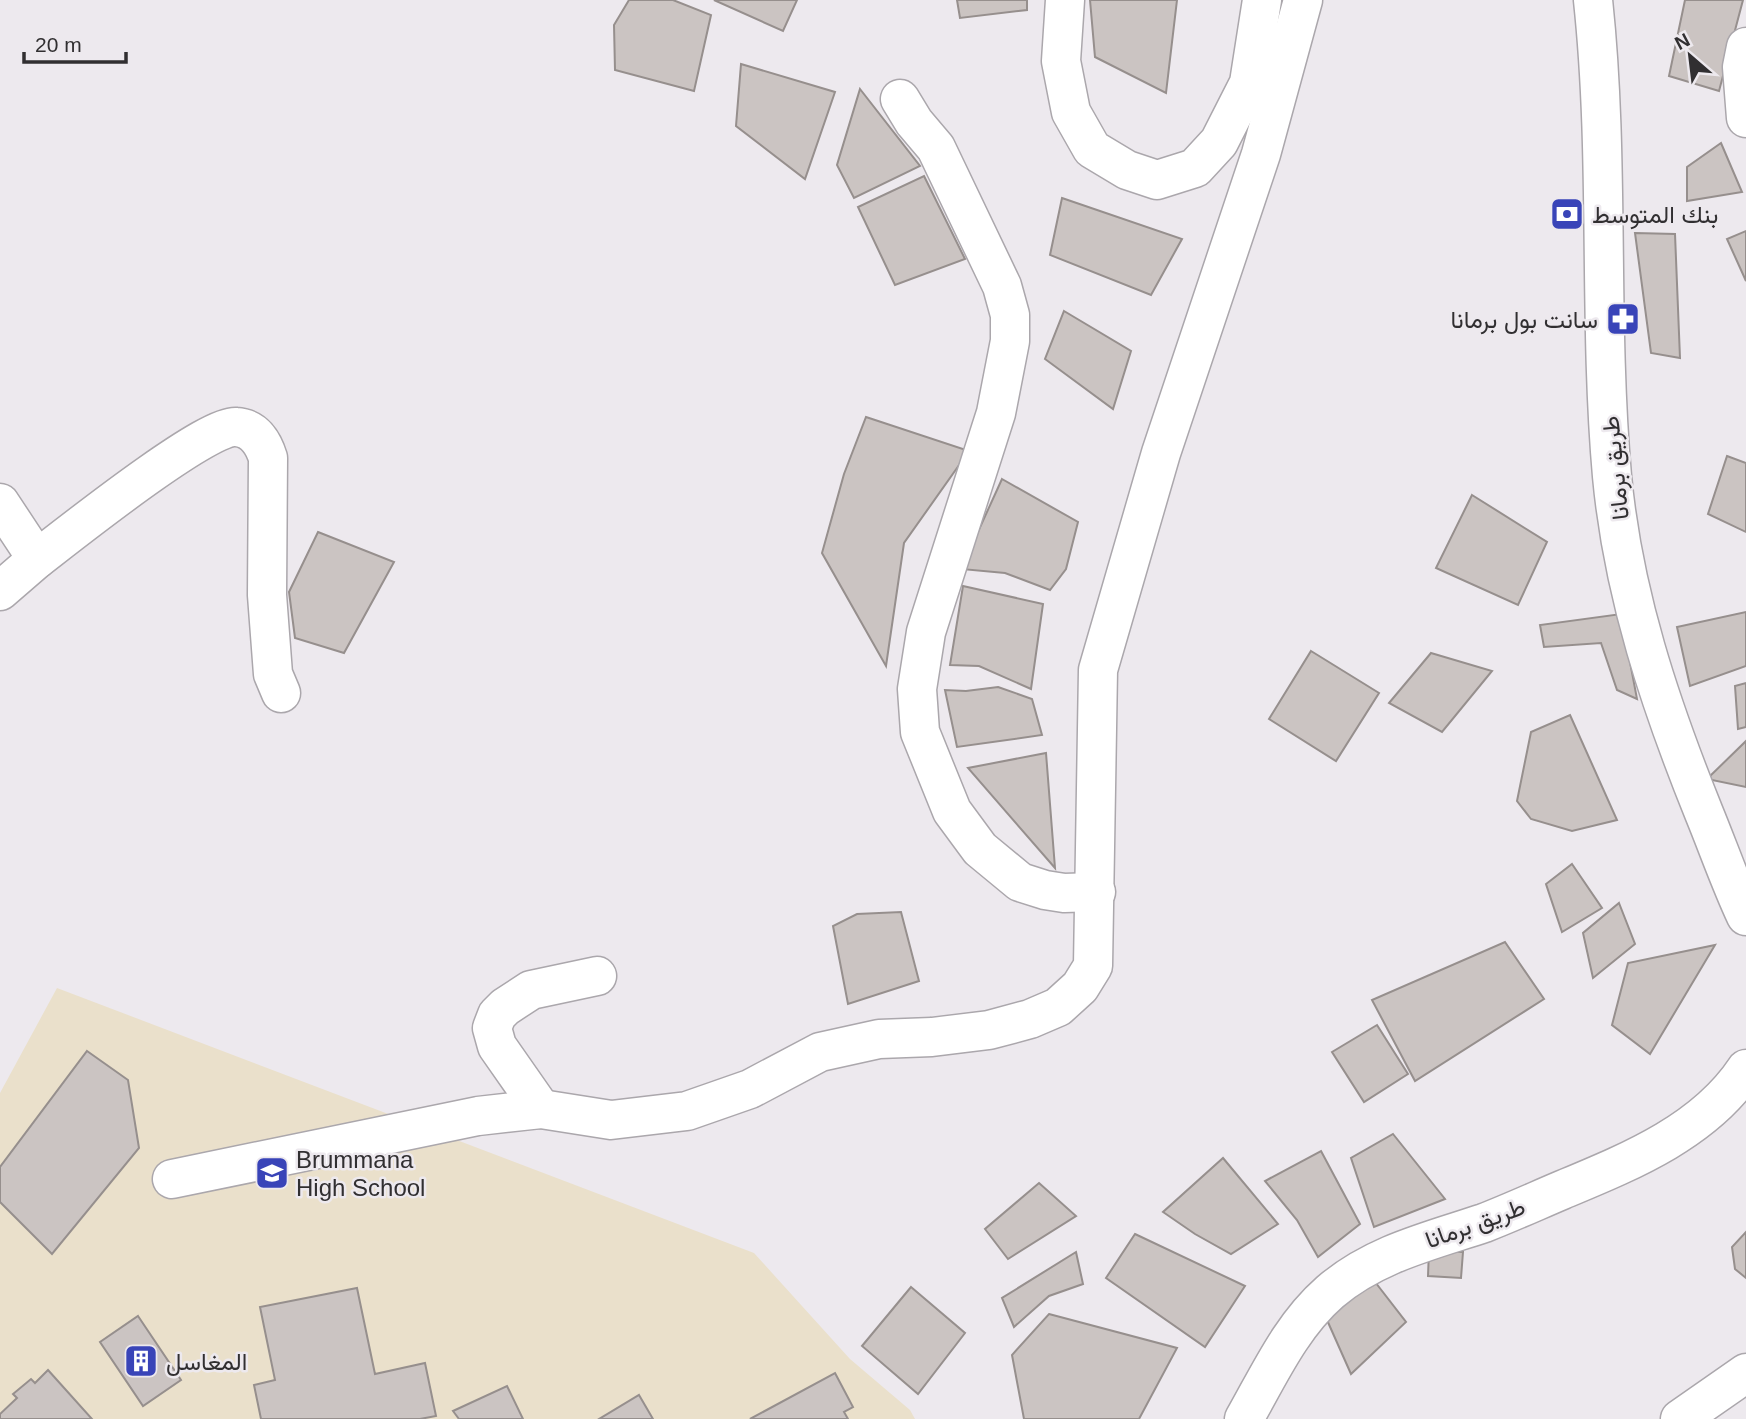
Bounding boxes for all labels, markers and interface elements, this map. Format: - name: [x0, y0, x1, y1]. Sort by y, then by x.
- scale bar: [24, 21, 126, 65]
- north arrow: [1655, 21, 1725, 91]
- text: N: [1671, 29, 1693, 54]
- text: 20 m: [35, 33, 82, 56]
- bank icon: بنك المتوسط: [1548, 195, 1586, 233]
- place label: بنك المتوسط: [1592, 201, 1718, 230]
- pharmacy icon: سانت بول برمانا: [1604, 300, 1642, 338]
- place label: سانت بول برمانا: [1451, 306, 1598, 335]
- street label: طريق برمانا: [1596, 415, 1636, 521]
- place label: Brummana High School: [296, 1146, 425, 1201]
- school or university icon: Brummana High School: [253, 1154, 291, 1192]
- street label: طريق برمانا: [1421, 1192, 1529, 1255]
- building icon: المغاسل: [122, 1342, 160, 1380]
- place label: المغاسل: [166, 1348, 247, 1376]

